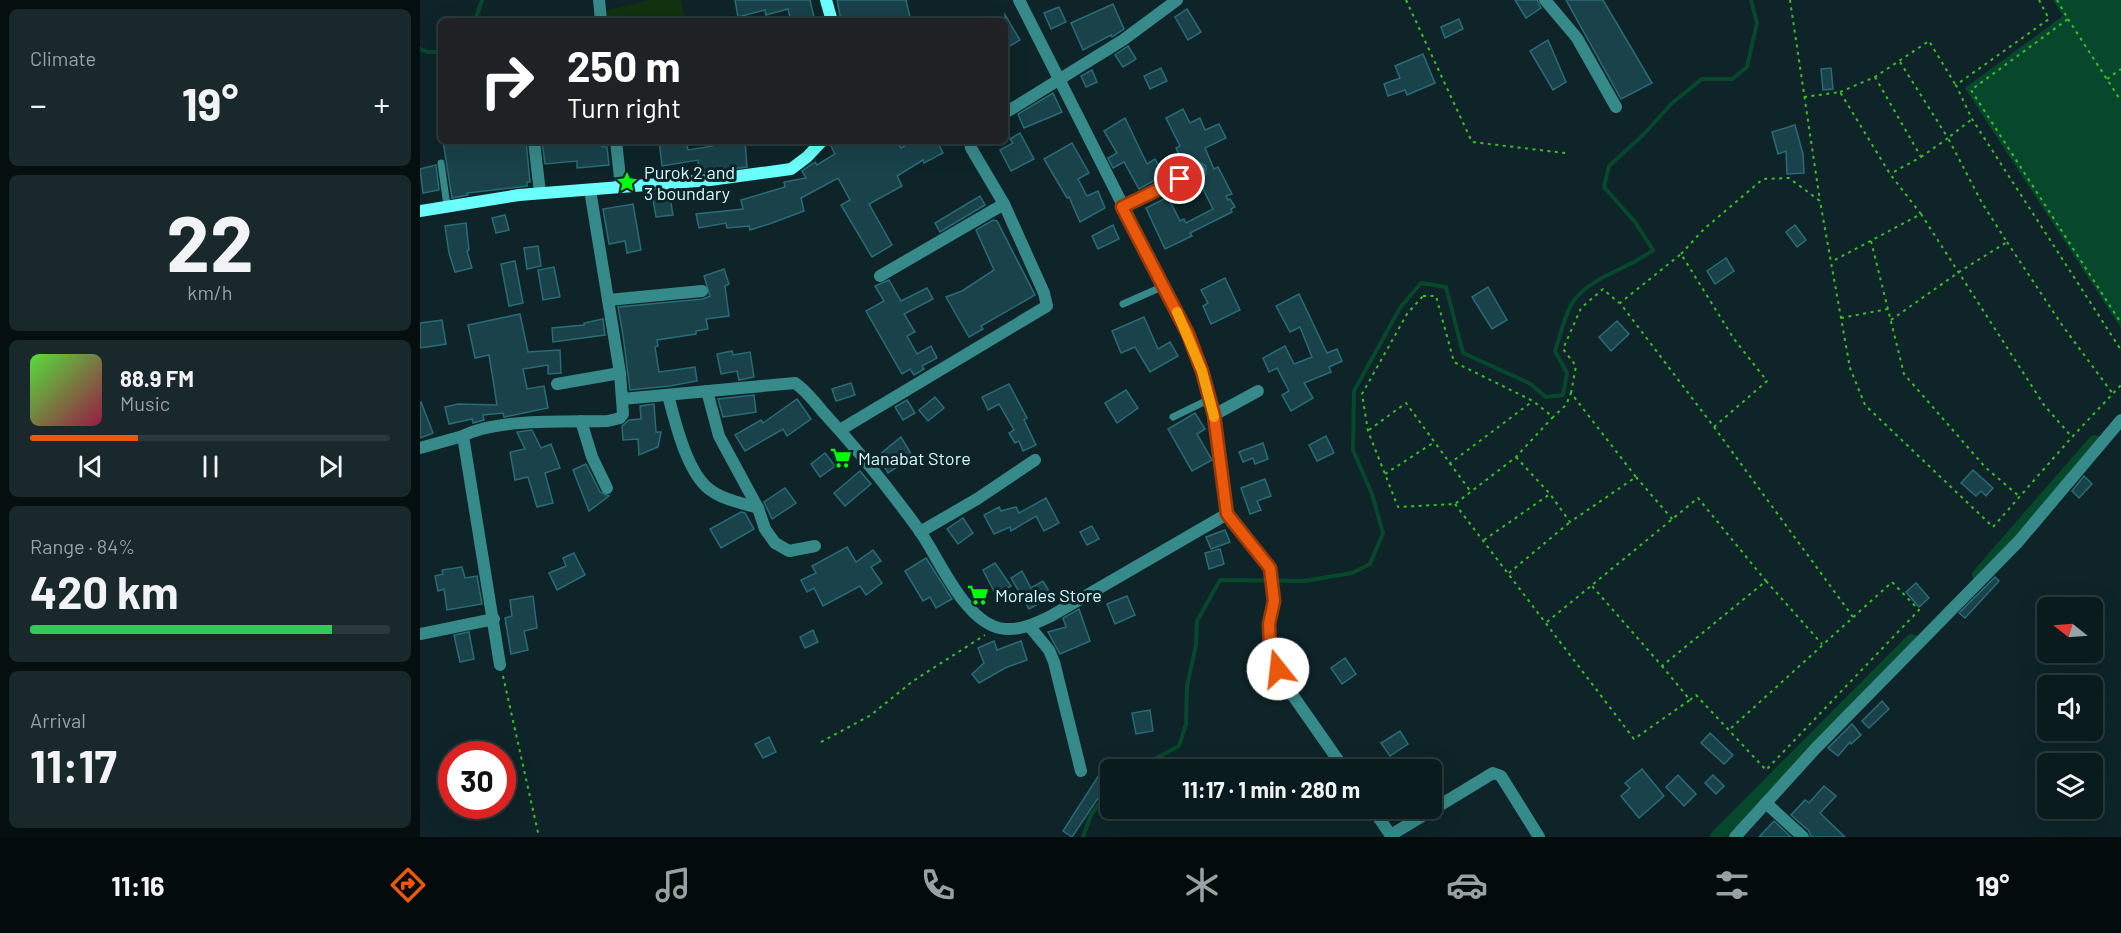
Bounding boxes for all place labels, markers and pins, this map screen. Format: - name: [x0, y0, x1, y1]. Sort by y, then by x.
- pin: [1154, 153, 1205, 204]
- place label: Purok 2 and 3 boundary: [644, 161, 735, 204]
- place icon: Purok 2 and 3 boundary: [615, 170, 639, 194]
- supermarket icon: Manabat Store: [829, 446, 853, 470]
- place label: Manabat Store: [858, 447, 971, 469]
- supermarket icon: Morales Store: [966, 583, 990, 607]
- place label: Morales Store: [995, 584, 1102, 606]

